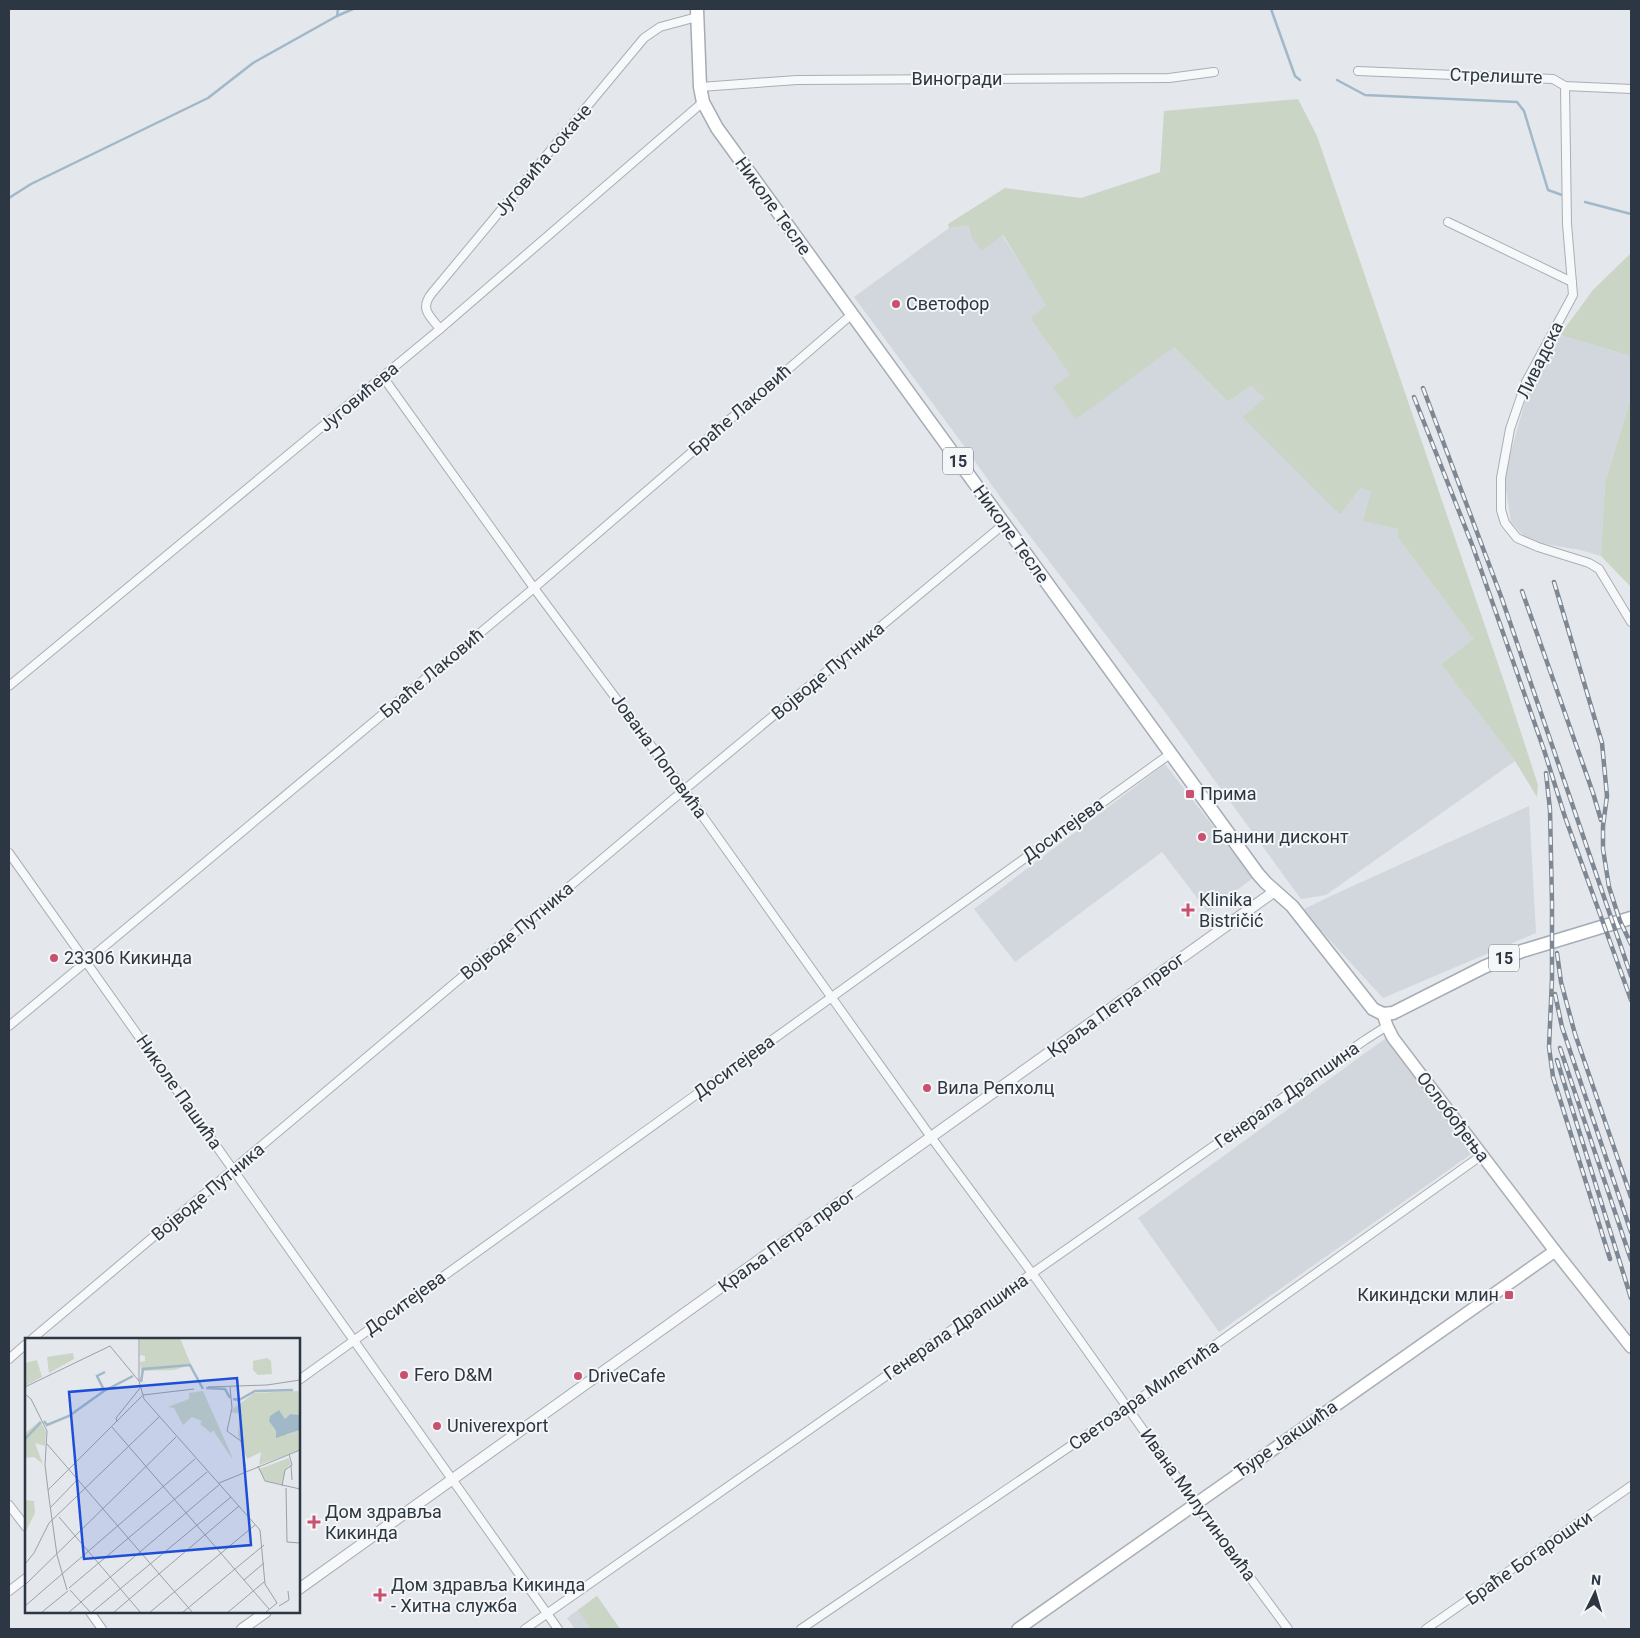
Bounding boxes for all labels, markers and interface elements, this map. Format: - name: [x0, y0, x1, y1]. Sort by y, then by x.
- street label: Стрелиште: [1449, 63, 1543, 88]
- street label: Виногради: [912, 68, 1002, 89]
- street label: Југовића сокаче: [490, 99, 596, 220]
- street label: Николе Тесле: [731, 153, 816, 259]
- place label: Светофор: [906, 293, 989, 314]
- marker: Светофор: [890, 298, 902, 310]
- street label: Ливадска: [1512, 318, 1567, 402]
- street label: Југовићева: [315, 358, 402, 436]
- street label: Браће Лаковић: [684, 359, 795, 460]
- road number: 15: [943, 448, 973, 474]
- street label: Николе Тесле: [969, 481, 1054, 587]
- street label: Војводе Путника: [767, 617, 888, 724]
- street label: Браће Лаковић: [376, 623, 488, 722]
- street label: Јована Поповића: [607, 689, 712, 822]
- place label: Прима: [1200, 783, 1256, 804]
- marker: Прима: [1184, 788, 1196, 800]
- street label: Доситејева: [1018, 793, 1107, 866]
- place label: Банини дисконт: [1212, 826, 1349, 847]
- marker: Банини дисконт: [1196, 831, 1208, 843]
- street label: Војводе Путника: [456, 877, 577, 984]
- place label: Klinika Bistričić: [1199, 889, 1263, 931]
- marker: Klinika Bistričić: [1181, 903, 1195, 917]
- road number: 15: [1489, 944, 1519, 971]
- place label: 23306 Кикинда: [64, 947, 192, 968]
- street label: Краља Петра првог: [1043, 947, 1189, 1061]
- marker: 23306 Кикинда: [48, 952, 60, 964]
- street label: Николе Пашића: [132, 1030, 227, 1153]
- street label: Доситејева: [689, 1030, 778, 1103]
- street label: Генерала Драпшина: [1211, 1037, 1363, 1152]
- street label: Ослобођења: [1413, 1067, 1494, 1166]
- place label: Вила Репхолц: [937, 1077, 1055, 1098]
- marker: Вила Репхолц: [921, 1082, 933, 1094]
- street label: Војводе Путника: [147, 1138, 268, 1245]
- street label: Краља Петра првог: [714, 1182, 860, 1296]
- street label: Доситејева: [360, 1266, 449, 1339]
- street label: Генерала Драпшина: [880, 1269, 1032, 1384]
- place label: Кикиндски млин: [1357, 1284, 1499, 1305]
- marker: Кикиндски млин: [1503, 1289, 1515, 1301]
- street label: Светозара Милетића: [1065, 1335, 1223, 1454]
- inset map: [25, 1338, 300, 1613]
- place label: Fero D&M: [414, 1364, 493, 1385]
- place label: DriveCafe: [588, 1365, 666, 1386]
- marker: Fero D&M: [398, 1369, 410, 1381]
- marker: DriveCafe: [572, 1370, 584, 1382]
- street label: Ђуре Јакшића: [1230, 1395, 1341, 1482]
- place label: Univerexport: [447, 1415, 548, 1436]
- marker: Univerexport: [431, 1420, 443, 1432]
- street label: Ивана Милутиновића: [1136, 1425, 1261, 1585]
- place label: Дом здравља Кикинда: [325, 1501, 442, 1543]
- street label: Браће Богарошки: [1461, 1506, 1596, 1609]
- marker: Дом здравља Кикинда: [307, 1515, 321, 1529]
- north arrow: [1570, 1568, 1620, 1618]
- text: N: [1591, 1572, 1602, 1588]
- place label: Дом здравља Кикинда - Хитна служба: [391, 1574, 585, 1616]
- marker: Дом здравља Кикинда - Хитна служба: [373, 1588, 387, 1602]

